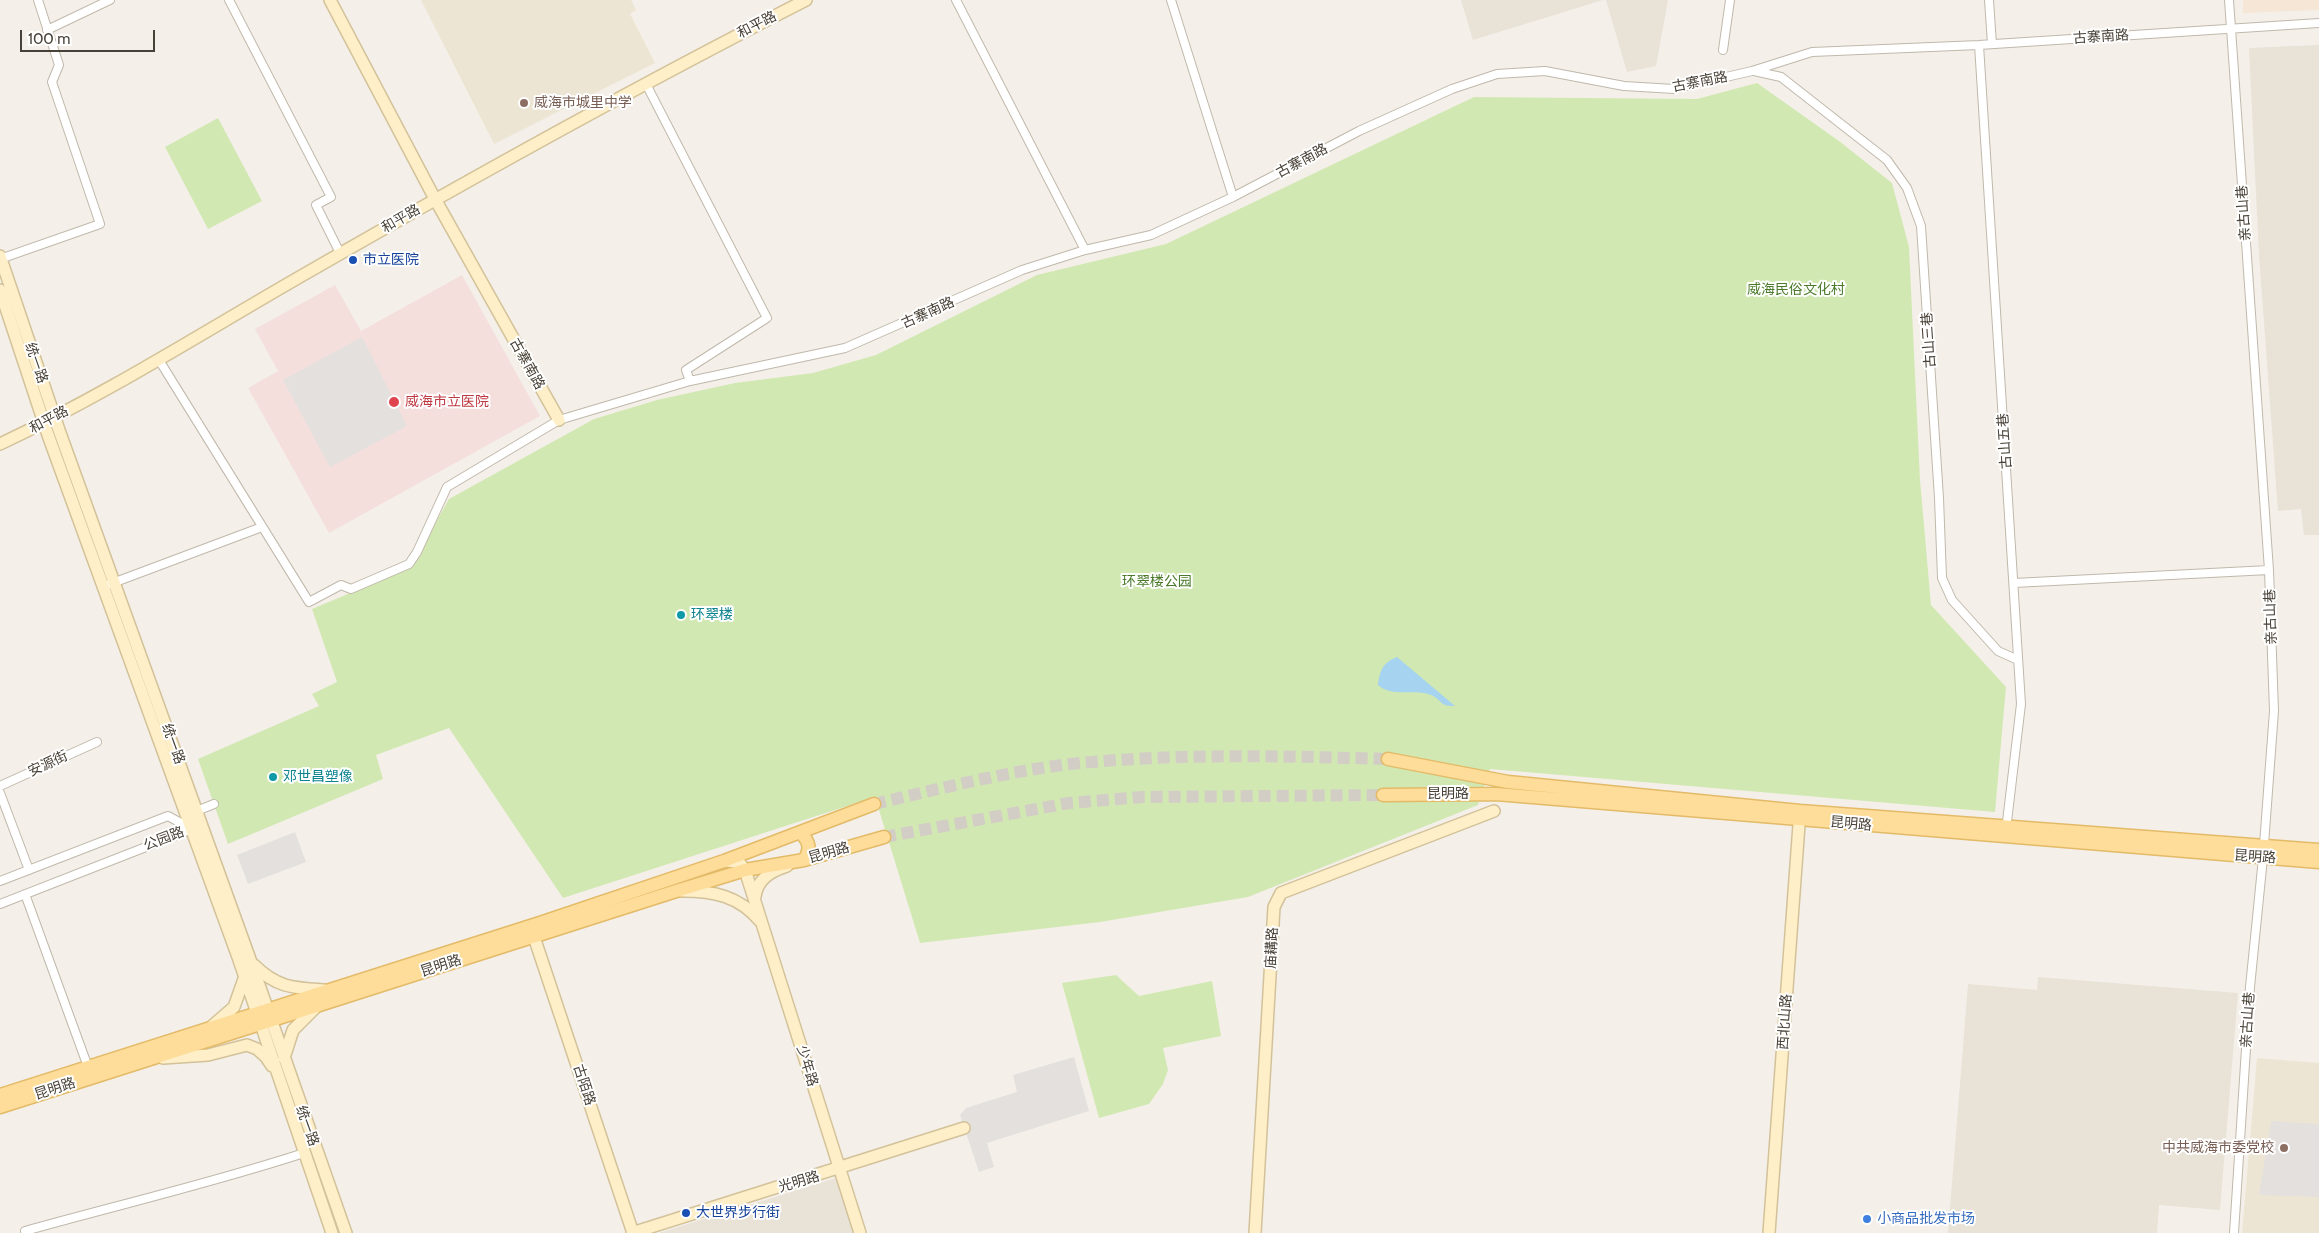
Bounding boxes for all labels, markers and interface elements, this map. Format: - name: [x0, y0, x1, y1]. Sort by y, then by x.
- street label: 和平路: [734, 8, 780, 42]
- scale bar: [22, 20, 158, 52]
- street label: 古寨南路: [2072, 27, 2130, 47]
- text: 100 m: [28, 30, 70, 48]
- street label: 古寨南路: [1671, 68, 1729, 96]
- place label: 威海市城里中学: [534, 95, 632, 111]
- marker: 威海市城里中学: [518, 97, 530, 109]
- street label: 古寨南路: [1273, 140, 1331, 182]
- street label: 亲古山巷: [2234, 184, 2254, 242]
- street label: 和平路: [379, 201, 423, 237]
- place label: 市立医院: [363, 252, 419, 268]
- marker: 市立医院: [347, 254, 359, 266]
- park label: 威海民俗文化村: [1747, 282, 1845, 298]
- street label: 古寨南路: [899, 294, 957, 332]
- street label: 古山三巷: [1919, 311, 1939, 369]
- street label: 古寨南路: [506, 335, 548, 393]
- street label: 统一路: [21, 340, 51, 386]
- place label: 威海市立医院: [405, 394, 489, 410]
- marker: 威海市立医院: [387, 395, 401, 409]
- street label: 和平路: [27, 403, 71, 437]
- street label: 古山五巷: [1995, 412, 2015, 470]
- park label: 环翠楼公园: [1122, 574, 1192, 590]
- street label: 亲古山巷: [2262, 589, 2280, 645]
- place label: 环翠楼: [691, 607, 733, 623]
- marker: 环翠楼: [675, 609, 687, 621]
- street label: 统一路: [158, 721, 188, 767]
- street label: 安源街: [25, 748, 71, 780]
- place label: 邓世昌塑像: [283, 769, 353, 785]
- marker: 邓世昌塑像: [267, 771, 279, 783]
- street label: 昆明路: [1427, 786, 1469, 802]
- street label: 昆明路: [1829, 814, 1873, 834]
- street label: 公园路: [141, 824, 187, 854]
- street label: 昆明路: [806, 839, 852, 867]
- street label: 昆明路: [2233, 847, 2277, 867]
- street label: 庙耩路: [1263, 927, 1281, 969]
- street label: 昆明路: [418, 952, 464, 980]
- street label: 亲古山巷: [2238, 991, 2258, 1049]
- street label: 西北山路: [1775, 993, 1795, 1051]
- street label: 少年路: [793, 1043, 821, 1089]
- street label: 古陌路: [570, 1062, 598, 1108]
- street label: 昆明路: [32, 1075, 78, 1103]
- street label: 统一路: [292, 1103, 322, 1149]
- place label: 中共威海市委党校: [2162, 1140, 2274, 1156]
- marker: 中共威海市委党校: [2278, 1142, 2290, 1154]
- street label: 光明路: [776, 1168, 822, 1196]
- place label: 大世界步行街: [696, 1205, 780, 1221]
- marker: 大世界步行街: [680, 1207, 692, 1219]
- place label: 小商品批发市场: [1877, 1211, 1975, 1227]
- marker: 小商品批发市场: [1861, 1213, 1873, 1225]

